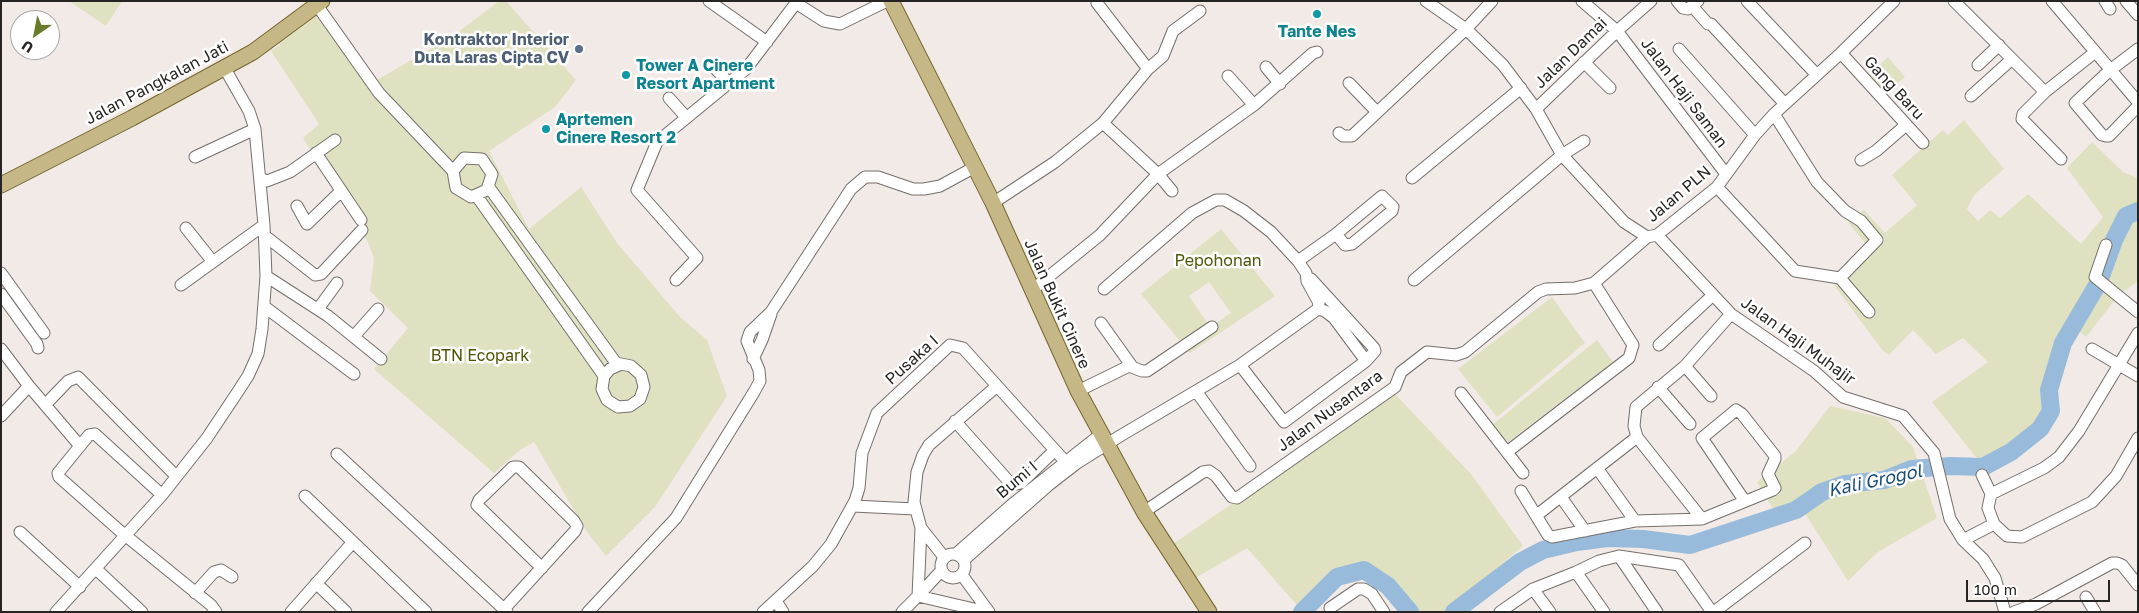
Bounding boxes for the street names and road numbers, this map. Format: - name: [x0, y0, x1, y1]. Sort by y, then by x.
- street label: Jalan Damai: [1531, 14, 1611, 92]
- street label: Jalan Haji Saman: [1637, 35, 1731, 151]
- street label: Jalan Pangkalan Jati: [82, 37, 232, 129]
- street label: Gang Baru: [1860, 52, 1928, 124]
- street label: Jalan PLN: [1643, 162, 1715, 226]
- street label: Jalan Bukit Cinere: [1020, 236, 1094, 372]
- street label: Jalan Haji Muhajir: [1737, 293, 1859, 389]
- street label: Pusaka I: [882, 331, 942, 389]
- street label: Jalan Nusantara: [1274, 366, 1386, 456]
- street label: Bumi I: [992, 457, 1042, 503]

